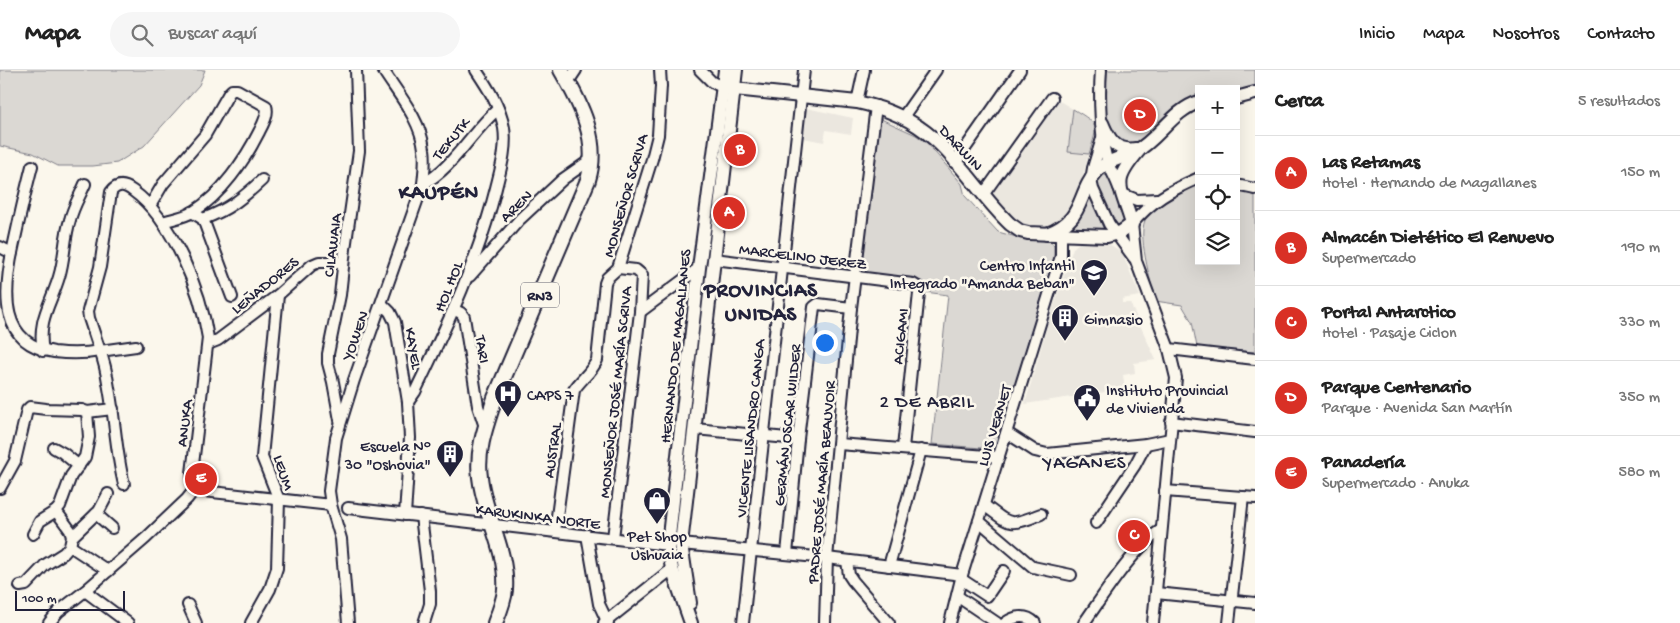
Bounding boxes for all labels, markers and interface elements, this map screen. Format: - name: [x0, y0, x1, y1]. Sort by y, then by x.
- search box: [110, 12, 460, 57]
- text: Mapa: [25, 20, 80, 49]
- icon: search: [128, 21, 156, 49]
- text: Buscar aquí: [168, 23, 257, 46]
- text: Inicio: [1359, 24, 1395, 45]
- text: Mapa: [1423, 24, 1464, 45]
- text: Nosotros: [1492, 24, 1559, 45]
- text: Contacto: [1587, 24, 1655, 45]
- map controls: [1195, 85, 1240, 265]
- button: +: [1195, 85, 1240, 130]
- text: Cerca: [1275, 90, 1323, 115]
- text: 5 resultados: [1578, 93, 1660, 112]
- pin: D: [1124, 96, 1156, 134]
- street label: TEKUTK: [429, 114, 477, 166]
- street label: DARWIN: [933, 122, 986, 176]
- street label: MONSEÑOR SCRIVA: [600, 130, 654, 260]
- button: −: [1195, 130, 1240, 175]
- pin: B: [724, 131, 756, 169]
- text: Las Retamas: [1322, 152, 1420, 175]
- text: A: [1286, 164, 1296, 183]
- text: 150 m: [1621, 164, 1660, 183]
- button: locate: [1195, 175, 1240, 220]
- text: Hotel · Hernando de Magallanes: [1322, 175, 1536, 194]
- district label: KAUPÉN: [398, 182, 479, 207]
- street label: AREN: [497, 187, 538, 228]
- pin: A: [713, 194, 745, 232]
- street label: CILAWAIA: [321, 211, 348, 278]
- button: layers: [1195, 220, 1240, 265]
- text: Almacén Dietético El Renuevo: [1322, 227, 1554, 250]
- text: B: [1287, 239, 1295, 258]
- text: 190 m: [1621, 239, 1660, 258]
- street label: MARCELINO JEREZ: [738, 241, 868, 276]
- street label: HERNANDO DE MAGALLANES: [658, 248, 697, 444]
- text: Supermercado: [1322, 250, 1416, 269]
- street label: LEÑADORES: [228, 253, 304, 320]
- street label: HOL HOL: [432, 258, 469, 315]
- place label: Centro Infantil Integrado "Amanda Beban": [890, 258, 1075, 295]
- school or university icon: Centro Infantil Integrado "Amanda Beban": [1079, 258, 1109, 297]
- district label: PROVINCIAS UNIDAS: [703, 280, 818, 329]
- road number: RN3: [521, 282, 559, 308]
- street label: MONSEÑOR JOSÉ MARÍA SCRIVA: [596, 284, 638, 499]
- text: Portal Antarctico: [1322, 302, 1456, 325]
- building icon: Gimnasio: [1050, 303, 1080, 342]
- street label: ACIGAMI: [890, 307, 915, 365]
- street label: YOWEN: [339, 309, 375, 365]
- place label: Gimnasio: [1084, 312, 1143, 331]
- text: C: [1287, 314, 1295, 333]
- text: 330 m: [1619, 314, 1660, 333]
- text: Hotel · Pasaje Ciclon: [1322, 325, 1457, 344]
- street label: KAYEL: [399, 327, 425, 372]
- your location: [812, 330, 838, 356]
- street label: TARI: [469, 333, 492, 365]
- street label: VICENTE LISANDRO CANGA: [734, 337, 771, 519]
- street label: GERMÁN OSCAR WILDER: [771, 343, 807, 507]
- text: Parque Centenario: [1322, 377, 1471, 400]
- hospital icon: CAPS 7: [493, 379, 523, 418]
- street label: PADRE JOSÉ MARÍA BEAUVOIR: [804, 379, 842, 586]
- street label: LUIS VERNET: [975, 382, 1018, 469]
- public building icon: Instituto Provincial de Vivienda: [1072, 383, 1102, 422]
- place label: Instituto Provincial de Vivienda: [1106, 383, 1228, 420]
- place label: CAPS 7: [527, 388, 574, 407]
- text: D: [1286, 389, 1296, 408]
- text: 350 m: [1619, 389, 1660, 408]
- district label: 2 DE ABRIL: [880, 392, 975, 415]
- street label: ANUKA: [174, 397, 199, 448]
- text: Parque · Avenida San Martín: [1322, 400, 1512, 419]
- street label: AUSTRAL: [541, 420, 568, 480]
- place label: Escuela N° 30 "Oshovia": [344, 439, 431, 476]
- building icon: Escuela N° 30 "Oshovia": [435, 439, 465, 478]
- text: Panadería: [1322, 452, 1405, 475]
- street label: LEUM: [267, 453, 297, 494]
- district label: YAGANES: [1041, 453, 1127, 476]
- pin: E: [185, 460, 217, 498]
- text: E: [1286, 464, 1296, 483]
- text: 580 m: [1619, 464, 1660, 483]
- text: Supermercado · Anuka: [1322, 475, 1469, 494]
- shop icon: Pet Shop Ushuaia: [642, 486, 672, 525]
- street label: KARUKINKA NORTE: [474, 501, 602, 536]
- pin: C: [1118, 517, 1150, 555]
- place label: Pet Shop Ushuaia: [626, 529, 687, 566]
- scale bar: [15, 588, 125, 611]
- text: 100 m: [22, 591, 57, 608]

